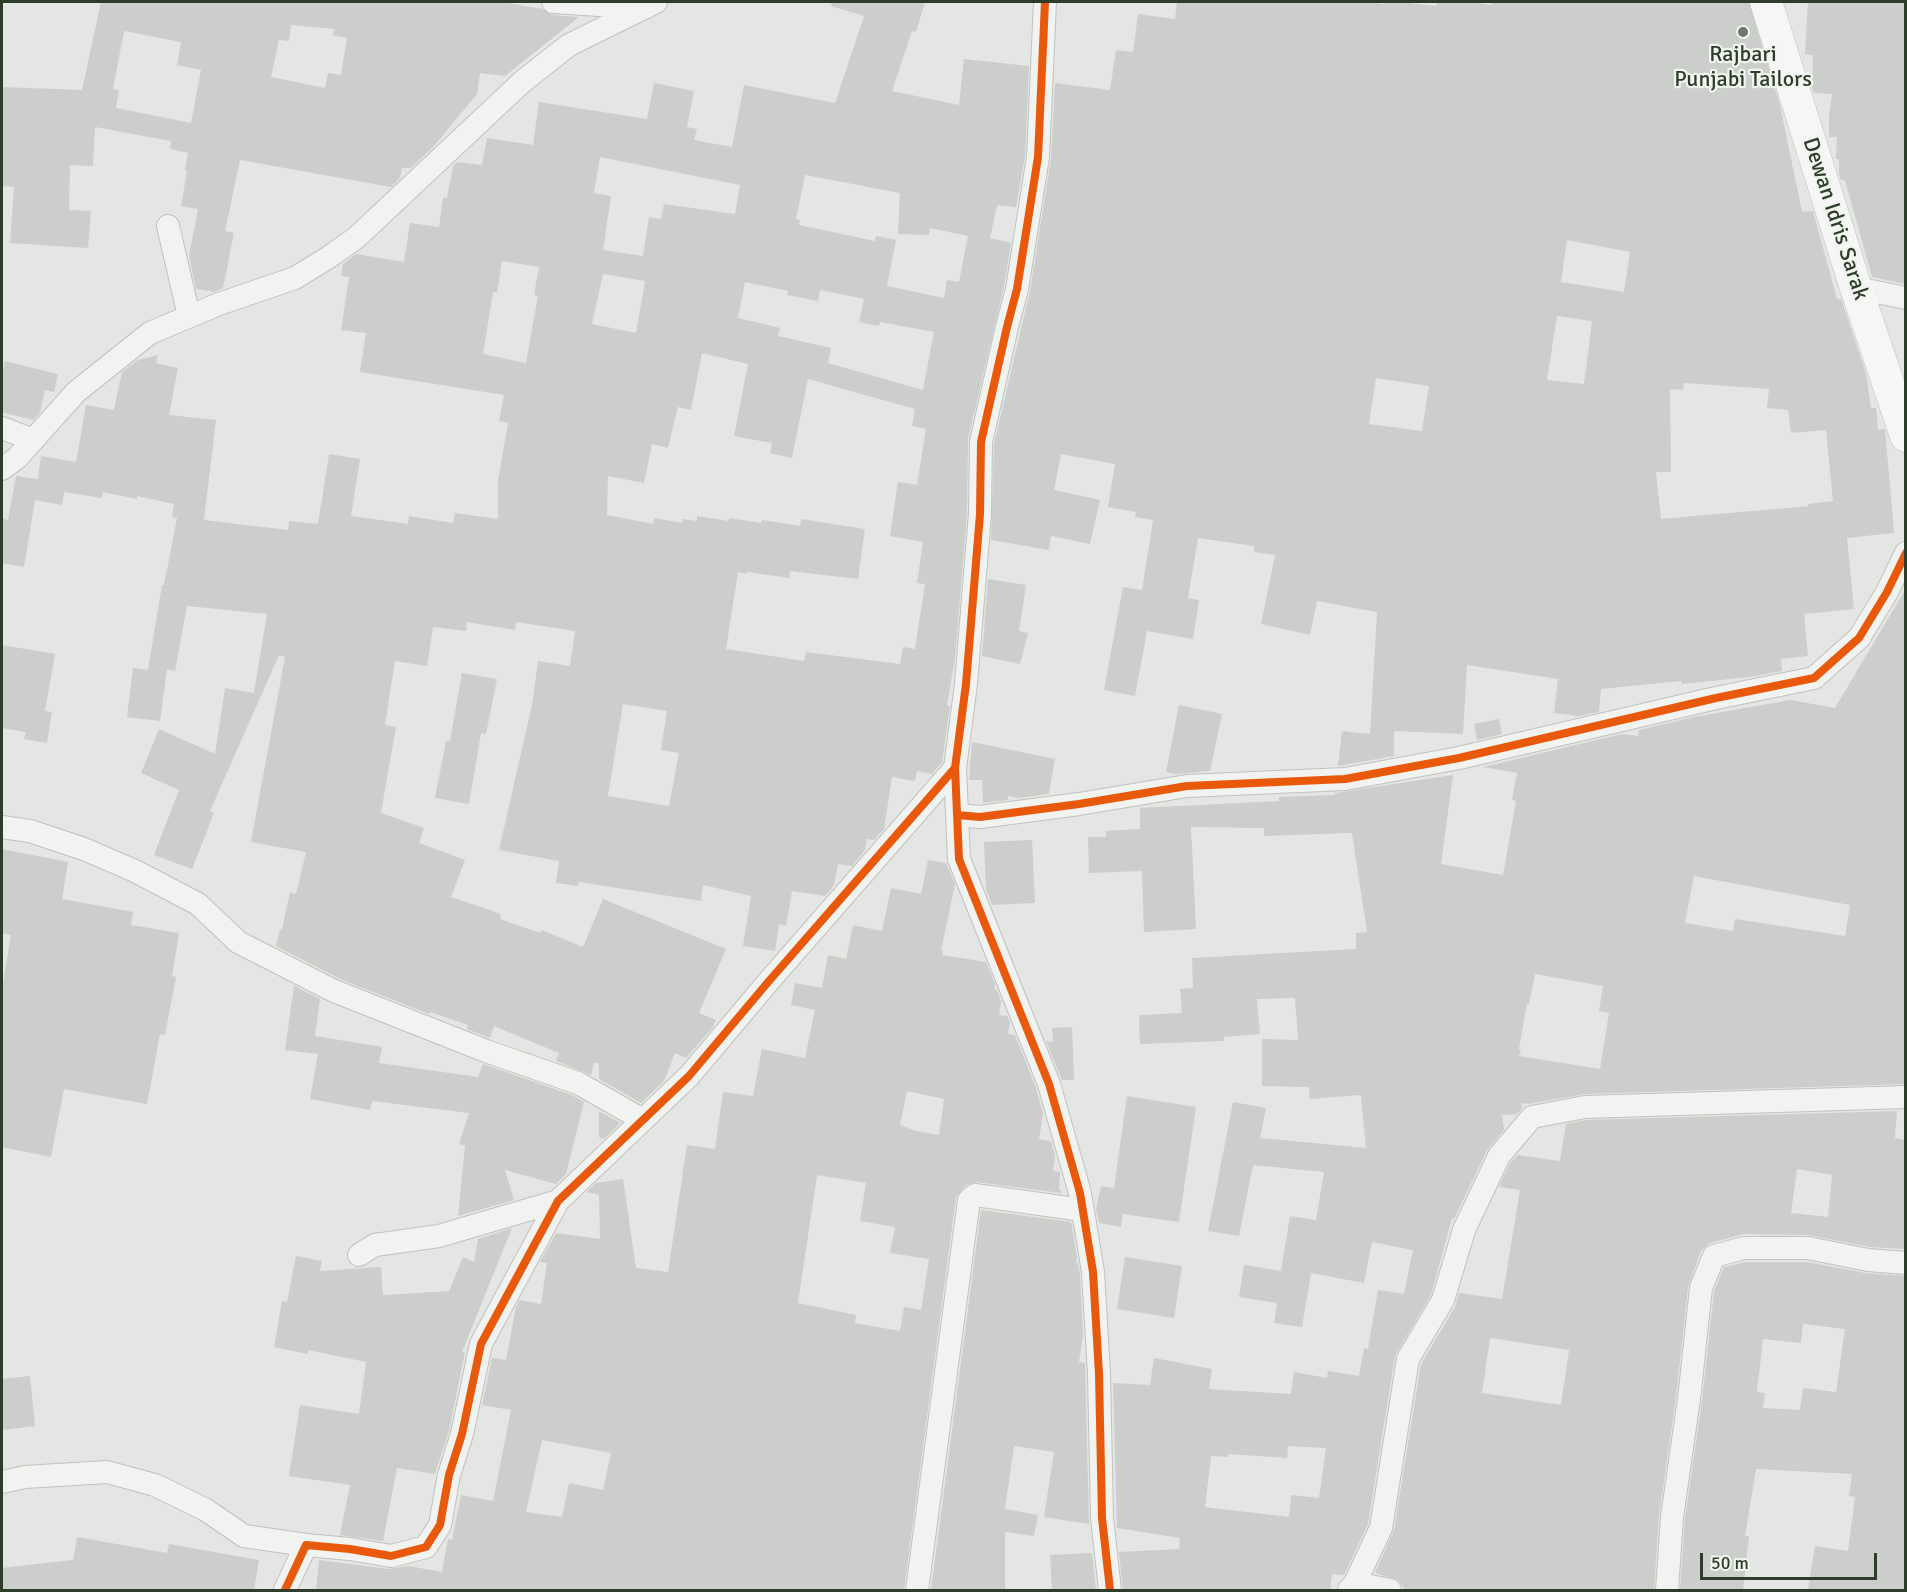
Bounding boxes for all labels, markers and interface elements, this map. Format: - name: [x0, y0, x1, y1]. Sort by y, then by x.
- marker: Rajbari Punjabi Tailors: [1736, 25, 1750, 39]
- place label: Rajbari Punjabi Tailors: [1674, 42, 1812, 94]
- street label: Dewan Idris Sarak: [1796, 134, 1874, 304]
- scale bar: [1703, 1541, 1880, 1579]
- text: 50 m: [1711, 1552, 1749, 1574]

